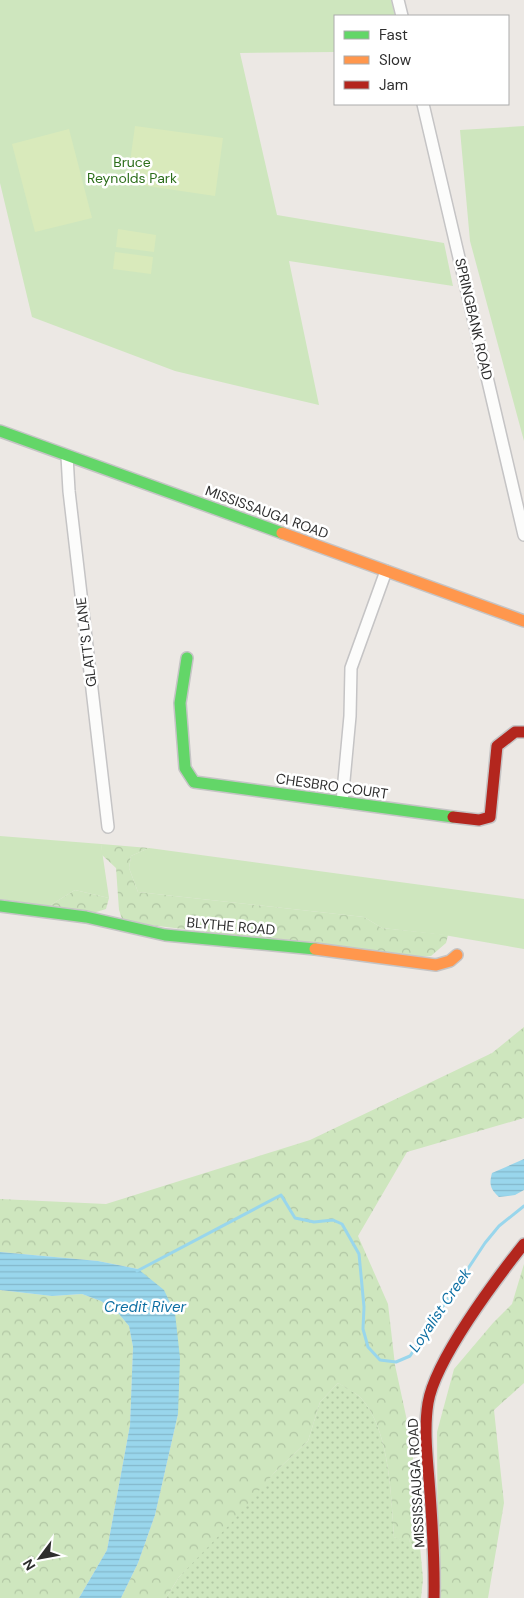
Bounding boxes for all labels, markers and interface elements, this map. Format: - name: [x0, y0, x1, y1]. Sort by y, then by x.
- legend: [334, 15, 509, 105]
- text: Fast: [379, 25, 408, 45]
- text: Slow: [379, 50, 412, 70]
- text: Jam: [379, 75, 408, 95]
- park label: Bruce Reynolds Park: [87, 153, 177, 187]
- street label: SPRINGBANK ROAD: [451, 256, 497, 382]
- street label: MISSISSAUGA ROAD: [203, 481, 331, 543]
- street label: GLATT'S LANE: [72, 596, 100, 688]
- street label: CHESBRO COURT: [275, 769, 389, 803]
- street label: BLYTHE ROAD: [186, 913, 276, 939]
- water label: Loyalist Creek: [404, 1264, 476, 1356]
- water label: Credit River: [104, 1297, 187, 1317]
- street label: MISSISSAUGA ROAD: [404, 1418, 428, 1548]
- north arrow: [15, 1533, 65, 1583]
- text: N: [19, 1556, 39, 1574]

